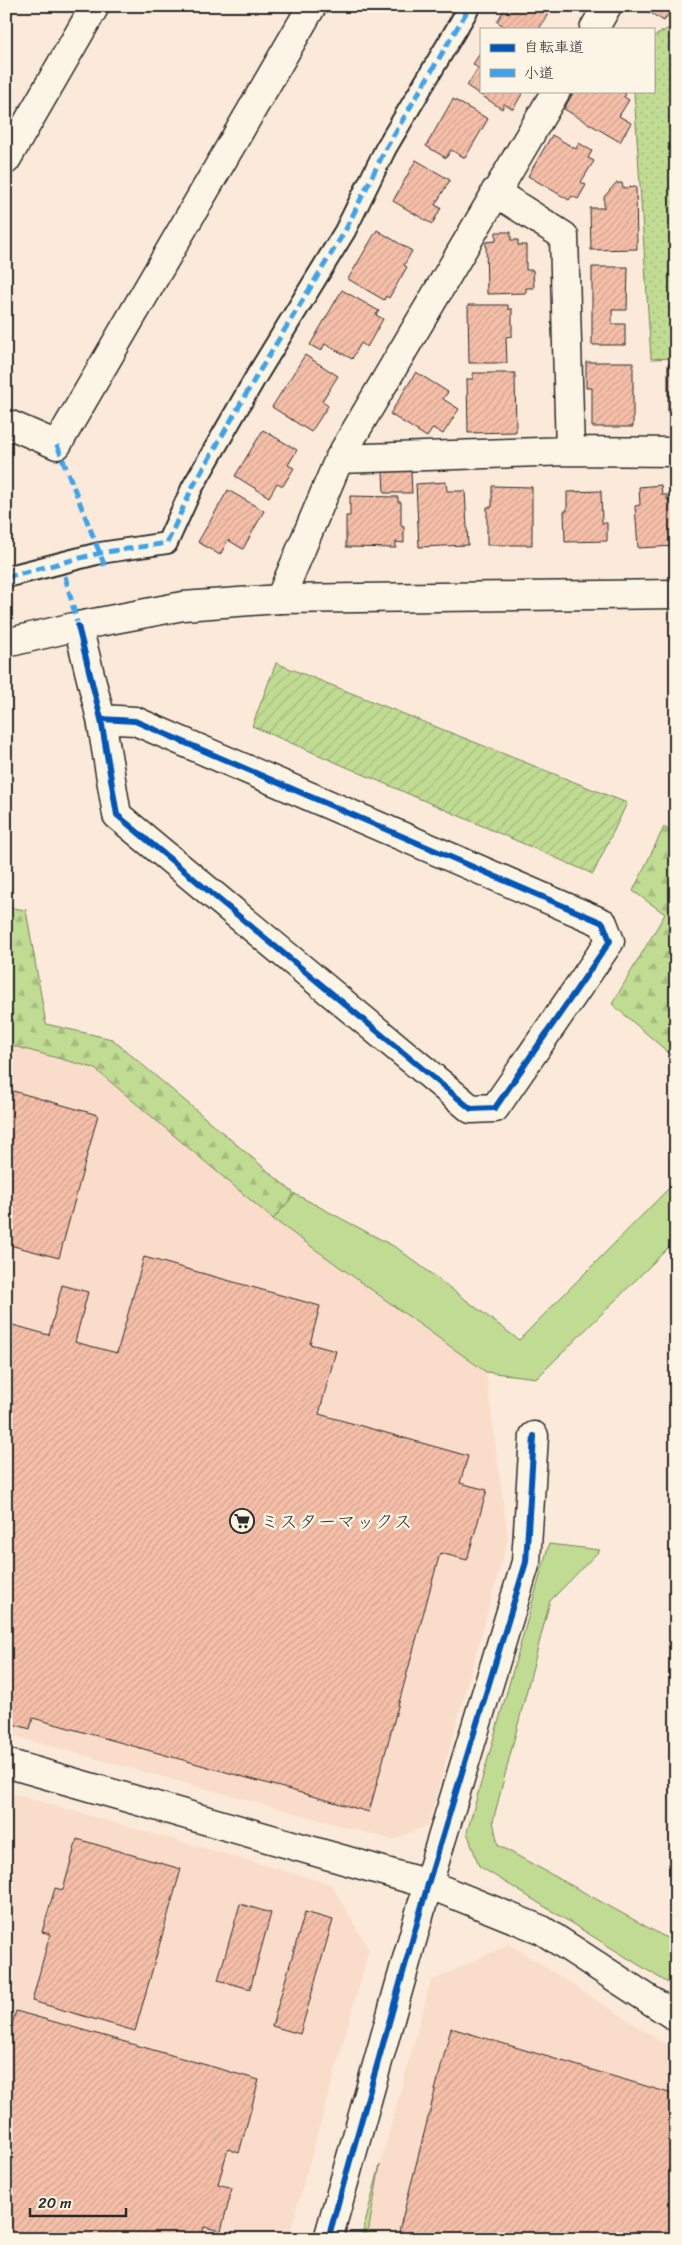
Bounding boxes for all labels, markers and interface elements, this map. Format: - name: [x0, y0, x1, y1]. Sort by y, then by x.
- legend: [480, 28, 654, 92]
- text: 自転車道: [524, 34, 584, 60]
- text: 小道: [524, 60, 554, 86]
- place label: ミスターマックス: [260, 1505, 412, 1538]
- supermarket icon: ミスターマックス: [229, 1508, 255, 1534]
- scale bar: [30, 2185, 126, 2217]
- text: 20 m: [38, 2190, 72, 2216]

